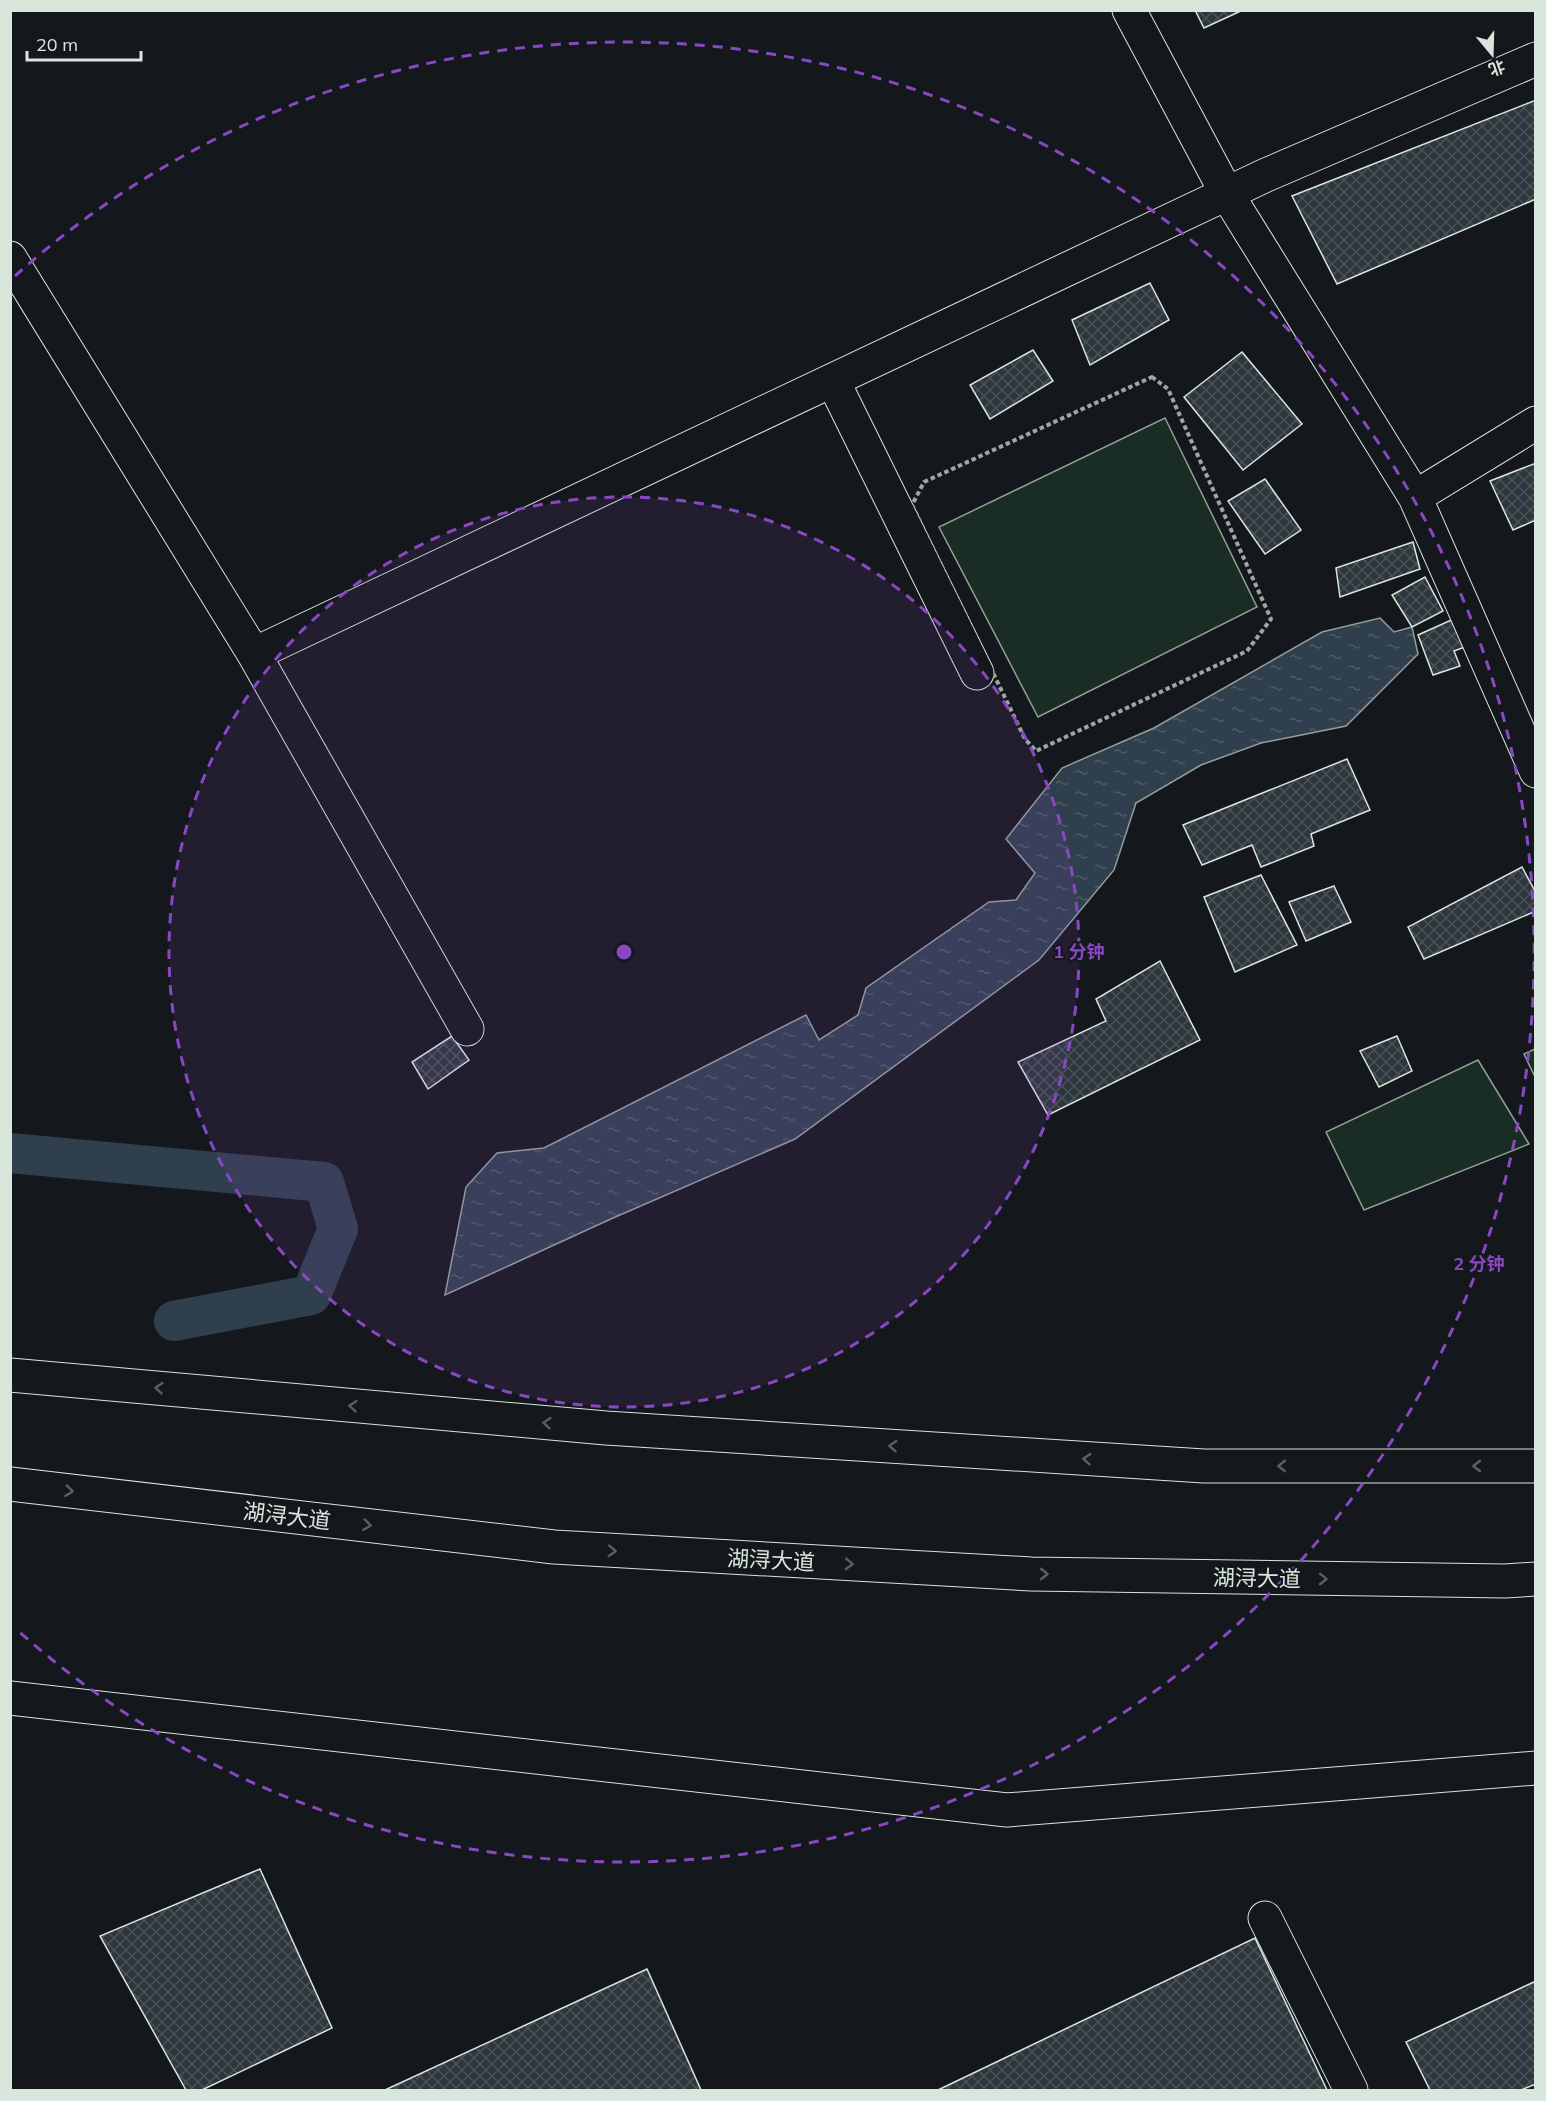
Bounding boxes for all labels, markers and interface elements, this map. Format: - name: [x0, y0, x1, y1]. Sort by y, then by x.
- scale bar: [27, 24, 141, 62]
- north arrow: [1462, 24, 1522, 84]
- text: 20 m: [36, 33, 78, 56]
- text: 北: [1486, 56, 1508, 80]
- text: 1 分钟: [1053, 940, 1105, 963]
- centre of rings: [614, 942, 634, 962]
- text: 2 分钟: [1453, 1252, 1505, 1275]
- one-way arrow: [154, 1382, 163, 1395]
- one-way arrow: [348, 1400, 358, 1413]
- one-way arrow: [543, 1417, 552, 1430]
- one-way arrow: [888, 1440, 897, 1453]
- one-way arrow: [1083, 1453, 1092, 1466]
- one-way arrow: [1278, 1460, 1287, 1472]
- one-way arrow: [1473, 1460, 1482, 1472]
- one-way arrow: [64, 1484, 73, 1496]
- street label: 湖浔大道: [242, 1497, 332, 1535]
- one-way arrow: [362, 1519, 371, 1531]
- one-way arrow: [608, 1544, 617, 1557]
- street label: 湖浔大道: [726, 1544, 816, 1576]
- one-way arrow: [844, 1557, 853, 1570]
- street label: 湖浔大道: [1213, 1563, 1301, 1593]
- one-way arrow: [1039, 1568, 1048, 1581]
- one-way arrow: [1318, 1572, 1327, 1585]

